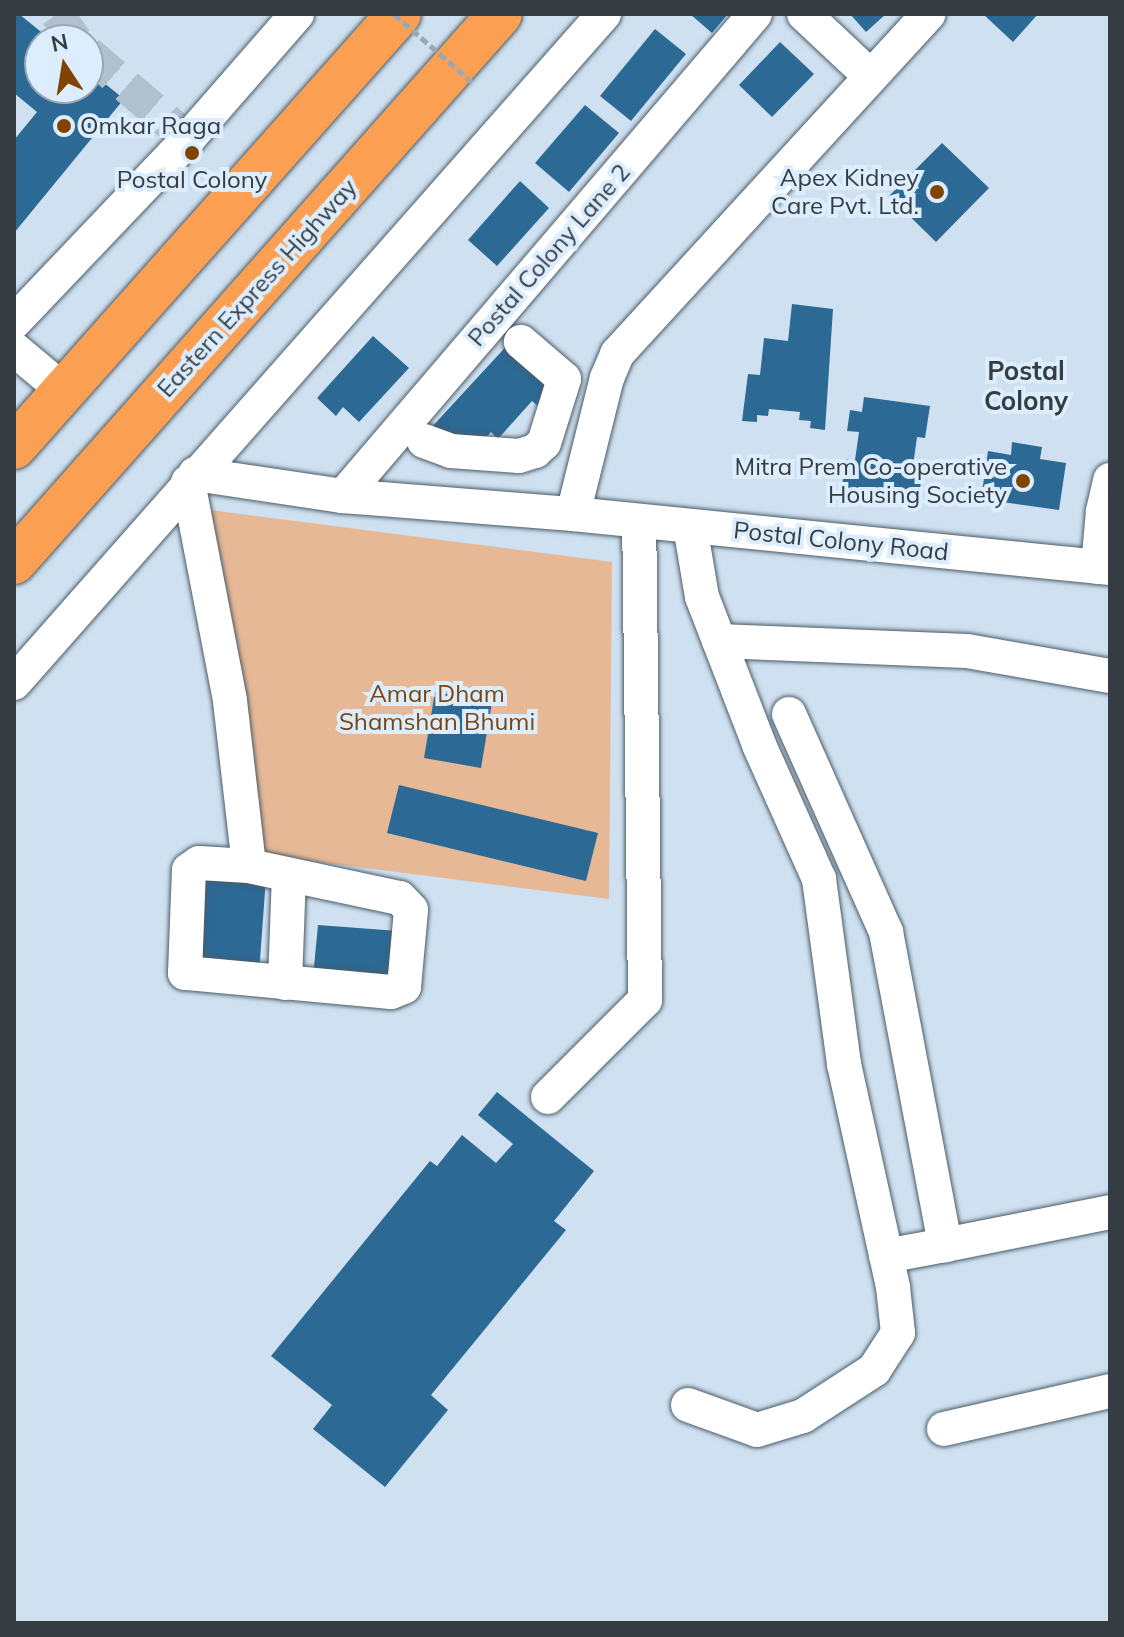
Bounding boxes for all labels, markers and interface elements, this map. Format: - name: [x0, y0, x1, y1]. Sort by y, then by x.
- north arrow: [24, 24, 104, 104]
- text: N: [48, 27, 70, 58]
- place label: Omkar Raga: [80, 112, 221, 140]
- marker: Omkar Raga: [55, 117, 73, 135]
- marker: Postal Colony: [183, 144, 201, 162]
- street label: Postal Colony Lane 2: [462, 158, 636, 352]
- place label: Apex Kidney Care Pvt. Ltd.: [771, 164, 919, 220]
- place label: Postal Colony: [117, 166, 267, 194]
- street label: Eastern Express Highway: [151, 173, 363, 403]
- marker: Apex Kidney Care Pvt. Ltd.: [926, 181, 948, 203]
- district label: Postal Colony: [984, 355, 1068, 416]
- place label: Mitra Prem Co-operative Housing Society: [735, 453, 1007, 509]
- marker: Mitra Prem Co-operative Housing Society: [1014, 472, 1032, 490]
- street label: Postal Colony Road: [732, 515, 950, 567]
- park label: Amar Dham Shamshan Bhumi: [339, 680, 535, 736]

